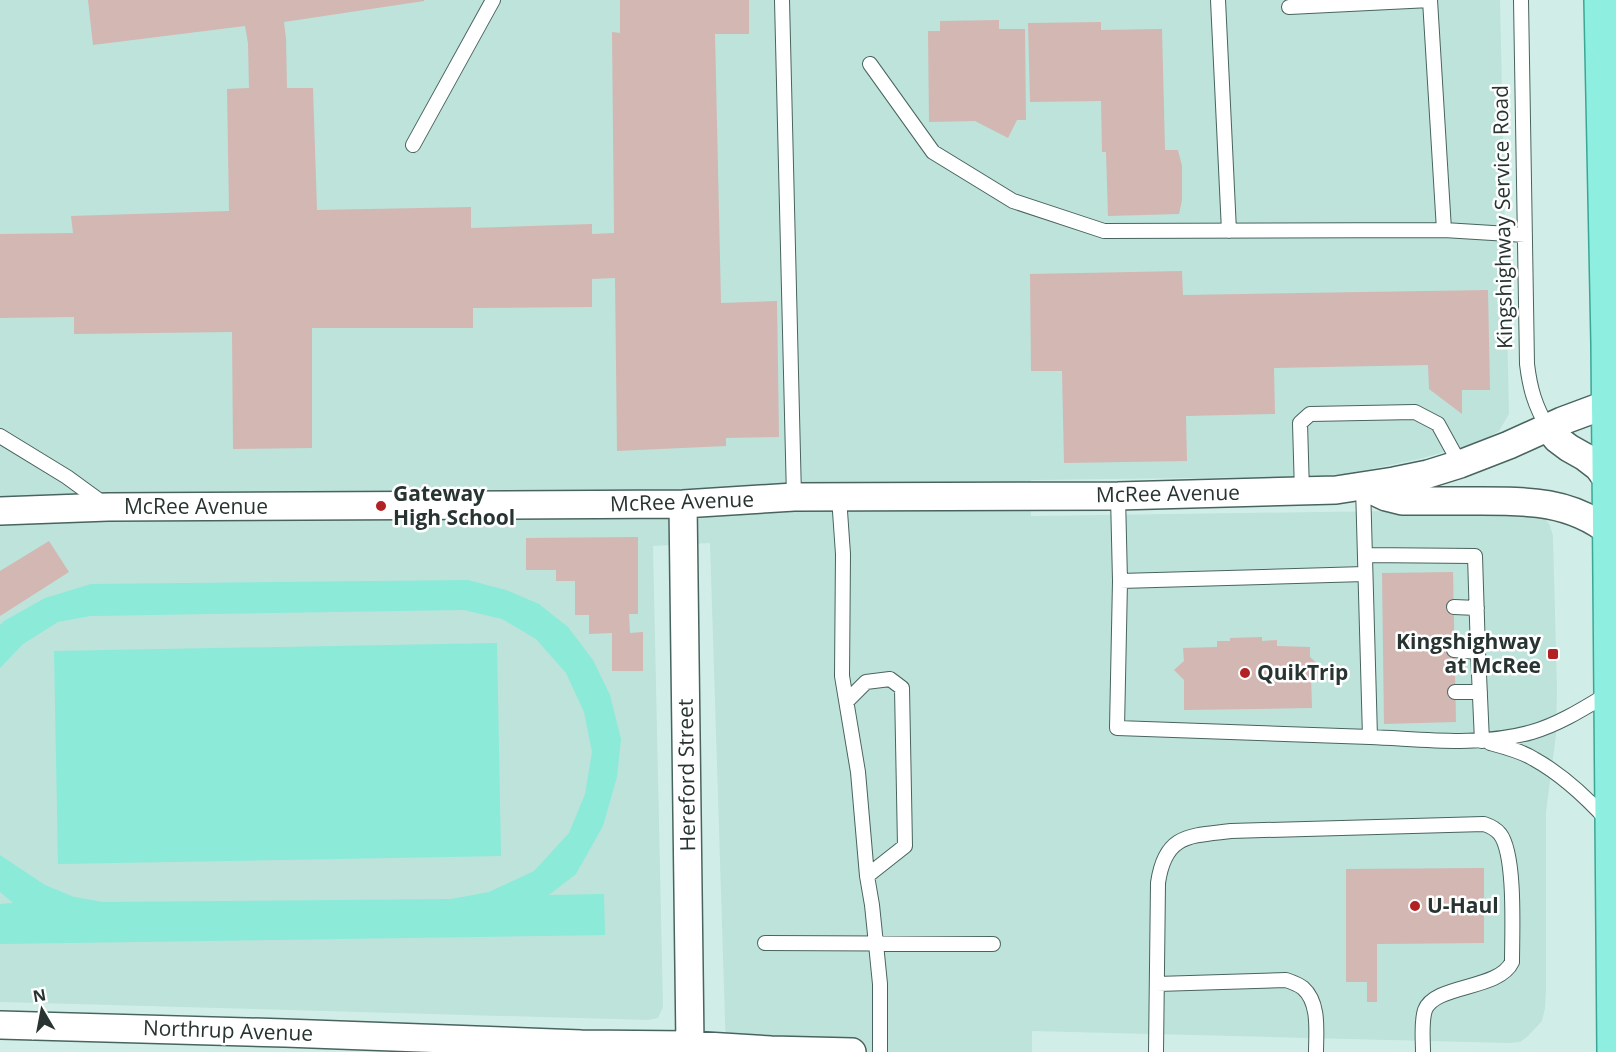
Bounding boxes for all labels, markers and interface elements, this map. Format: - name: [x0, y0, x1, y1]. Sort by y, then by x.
- street label: Kingshighway Service Road: [1486, 85, 1518, 349]
- street label: McRee Avenue: [1096, 478, 1240, 508]
- place label: Gateway High School: [393, 479, 515, 531]
- street label: McRee Avenue: [609, 484, 754, 518]
- street label: McRee Avenue: [124, 492, 268, 520]
- marker: Gateway High School: [374, 499, 388, 513]
- place label: Kingshighway at McRee: [1396, 627, 1541, 679]
- marker: Kingshighway at McRee: [1546, 647, 1560, 661]
- place label: QuikTrip: [1257, 658, 1348, 686]
- marker: QuikTrip: [1238, 666, 1252, 680]
- street label: Hereford Street: [671, 698, 701, 852]
- place label: U-Haul: [1427, 891, 1499, 919]
- marker: U-Haul: [1408, 899, 1422, 913]
- north arrow: [12, 980, 72, 1040]
- text: N: [31, 983, 48, 1007]
- street label: Northrup Avenue: [142, 1013, 314, 1047]

